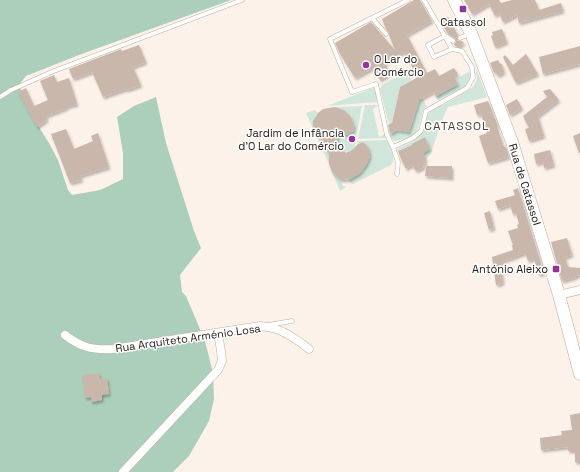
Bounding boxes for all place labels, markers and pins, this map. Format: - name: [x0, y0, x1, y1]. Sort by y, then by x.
- marker: Catassol: [458, 4, 468, 14]
- place label: Catassol: [440, 15, 486, 29]
- place label: O Lar do Comércio: [374, 52, 424, 79]
- marker: O Lar do Comércio: [361, 60, 371, 70]
- place label: Jardim de Infância d'O Lar do Comércio: [238, 126, 345, 153]
- marker: Jardim de Infância d'O Lar do Comércio: [347, 134, 357, 144]
- place label: António Aleixo: [472, 262, 548, 276]
- marker: António Aleixo: [551, 264, 561, 274]

